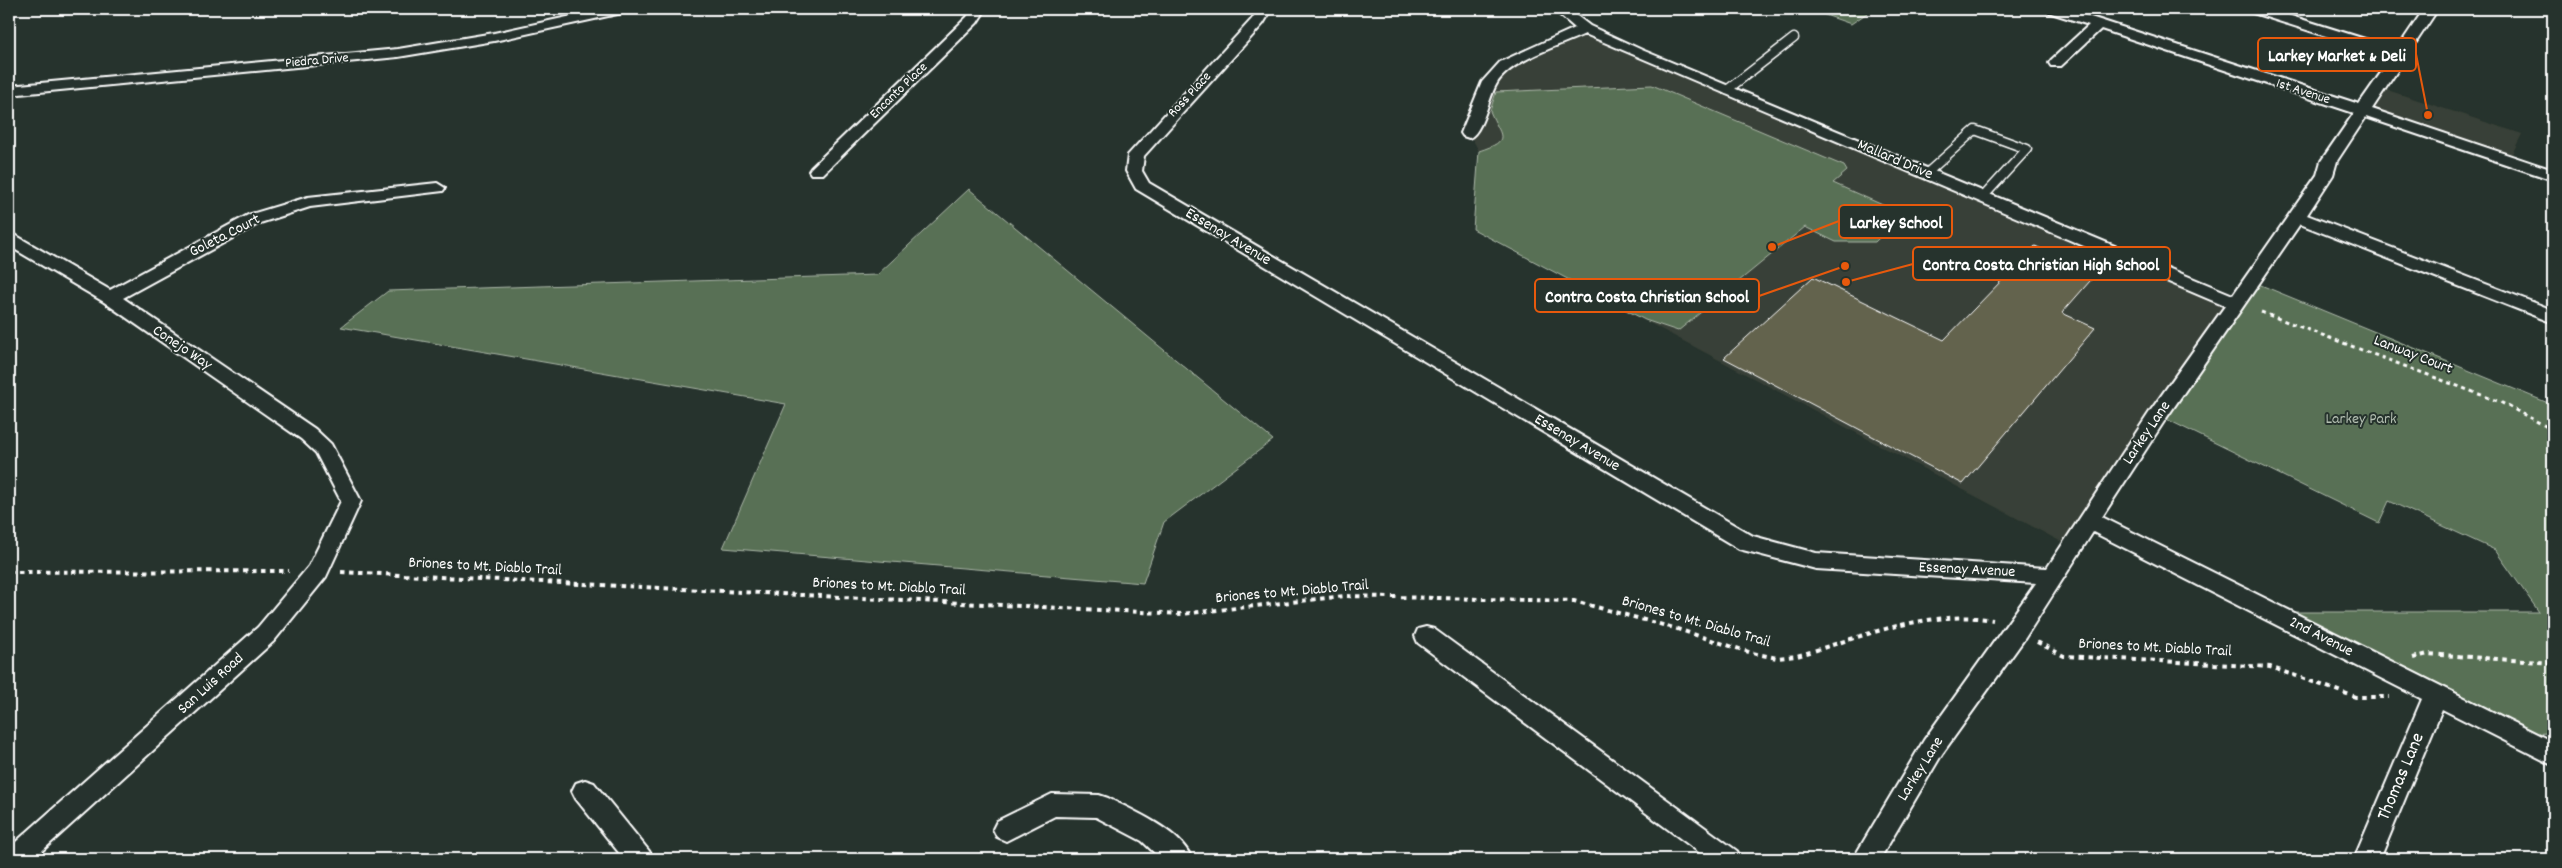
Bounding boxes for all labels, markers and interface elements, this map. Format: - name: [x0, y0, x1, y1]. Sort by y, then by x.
- callout: Larkey Market & Deli: [2258, 38, 2416, 71]
- text: Larkey Market & Deli: [2268, 45, 2407, 70]
- street label: Piedra Drive: [284, 48, 350, 74]
- street label: Encanto Place: [865, 58, 933, 124]
- street label: Ross Place: [1164, 68, 1216, 122]
- street label: 1st Avenue: [2273, 74, 2333, 110]
- street label: Mallard Drive: [1854, 134, 1936, 186]
- street label: Essenay Avenue: [1181, 202, 1275, 272]
- callout: Larkey School: [1839, 205, 1952, 238]
- street label: Goleta Court: [186, 208, 265, 264]
- text: Larkey School: [1850, 212, 1943, 237]
- callout: Contra Costa Christian High School: [1913, 247, 2170, 280]
- text: Contra Costa Christian High School: [1923, 254, 2160, 279]
- callout: Contra Costa Christian School: [1535, 279, 1759, 312]
- text: Contra Costa Christian School: [1545, 286, 1750, 311]
- street label: Conejo Way: [148, 320, 217, 377]
- street label: Lanway Court: [2370, 329, 2456, 381]
- street label: Larkey Lane: [2117, 397, 2177, 469]
- street label: Essenay Avenue: [1530, 408, 1624, 478]
- park label: Larkey Park: [2326, 408, 2397, 431]
- street label: Briones to Mt. Diablo Trail: [408, 551, 562, 583]
- street label: Essenay Avenue: [1918, 556, 2016, 584]
- street label: Briones to Mt. Diablo Trail: [812, 571, 966, 603]
- street label: Briones to Mt. Diablo Trail: [1215, 574, 1370, 610]
- street label: Briones to Mt. Diablo Trail: [1619, 590, 1773, 654]
- street label: 2nd Avenue: [2285, 611, 2357, 663]
- street label: Briones to Mt. Diablo Trail: [2078, 632, 2232, 664]
- street label: San Luis Road: [173, 648, 249, 720]
- street label: Thomas Lane: [2371, 729, 2433, 825]
- street label: Larkey Lane: [1892, 732, 1950, 806]

